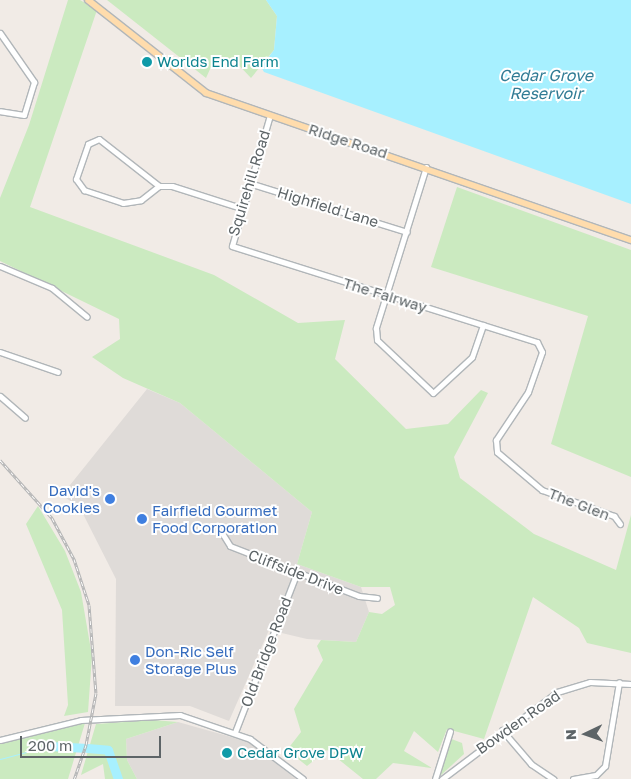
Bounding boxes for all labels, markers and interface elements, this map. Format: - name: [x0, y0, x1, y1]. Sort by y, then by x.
- place label: Worlds End Farm: [157, 53, 279, 71]
- marker: Worlds End Farm: [141, 56, 153, 68]
- water label: Cedar Grove Reservoir: [499, 65, 593, 103]
- street label: Ridge Road: [306, 120, 390, 162]
- street label: Squirehill Road: [224, 128, 274, 238]
- street label: Highfield Lane: [275, 183, 381, 231]
- street label: The Fairway: [341, 274, 429, 316]
- place label: David's Cookies: [43, 481, 100, 516]
- street label: The Glen: [546, 484, 612, 524]
- marker: David's Cookies: [104, 493, 116, 505]
- place label: Fairfield Gourmet Food Corporation: [152, 501, 278, 536]
- marker: Fairfield Gourmet Food Corporation: [136, 513, 148, 525]
- street label: Cliffside Drive: [246, 546, 346, 598]
- street label: Old Bridge Road: [237, 594, 295, 710]
- place label: Don-Ric Self Storage Plus: [145, 642, 237, 677]
- marker: Don-Ric Self Storage Plus: [129, 654, 141, 666]
- street label: Bowden Road: [472, 686, 564, 758]
- north arrow: [561, 709, 611, 759]
- scale bar: [22, 726, 164, 758]
- text: N: [562, 729, 579, 741]
- text: 200 m: [28, 736, 72, 754]
- place label: Cedar Grove DPW: [237, 744, 363, 762]
- marker: Cedar Grove DPW: [221, 747, 233, 759]

